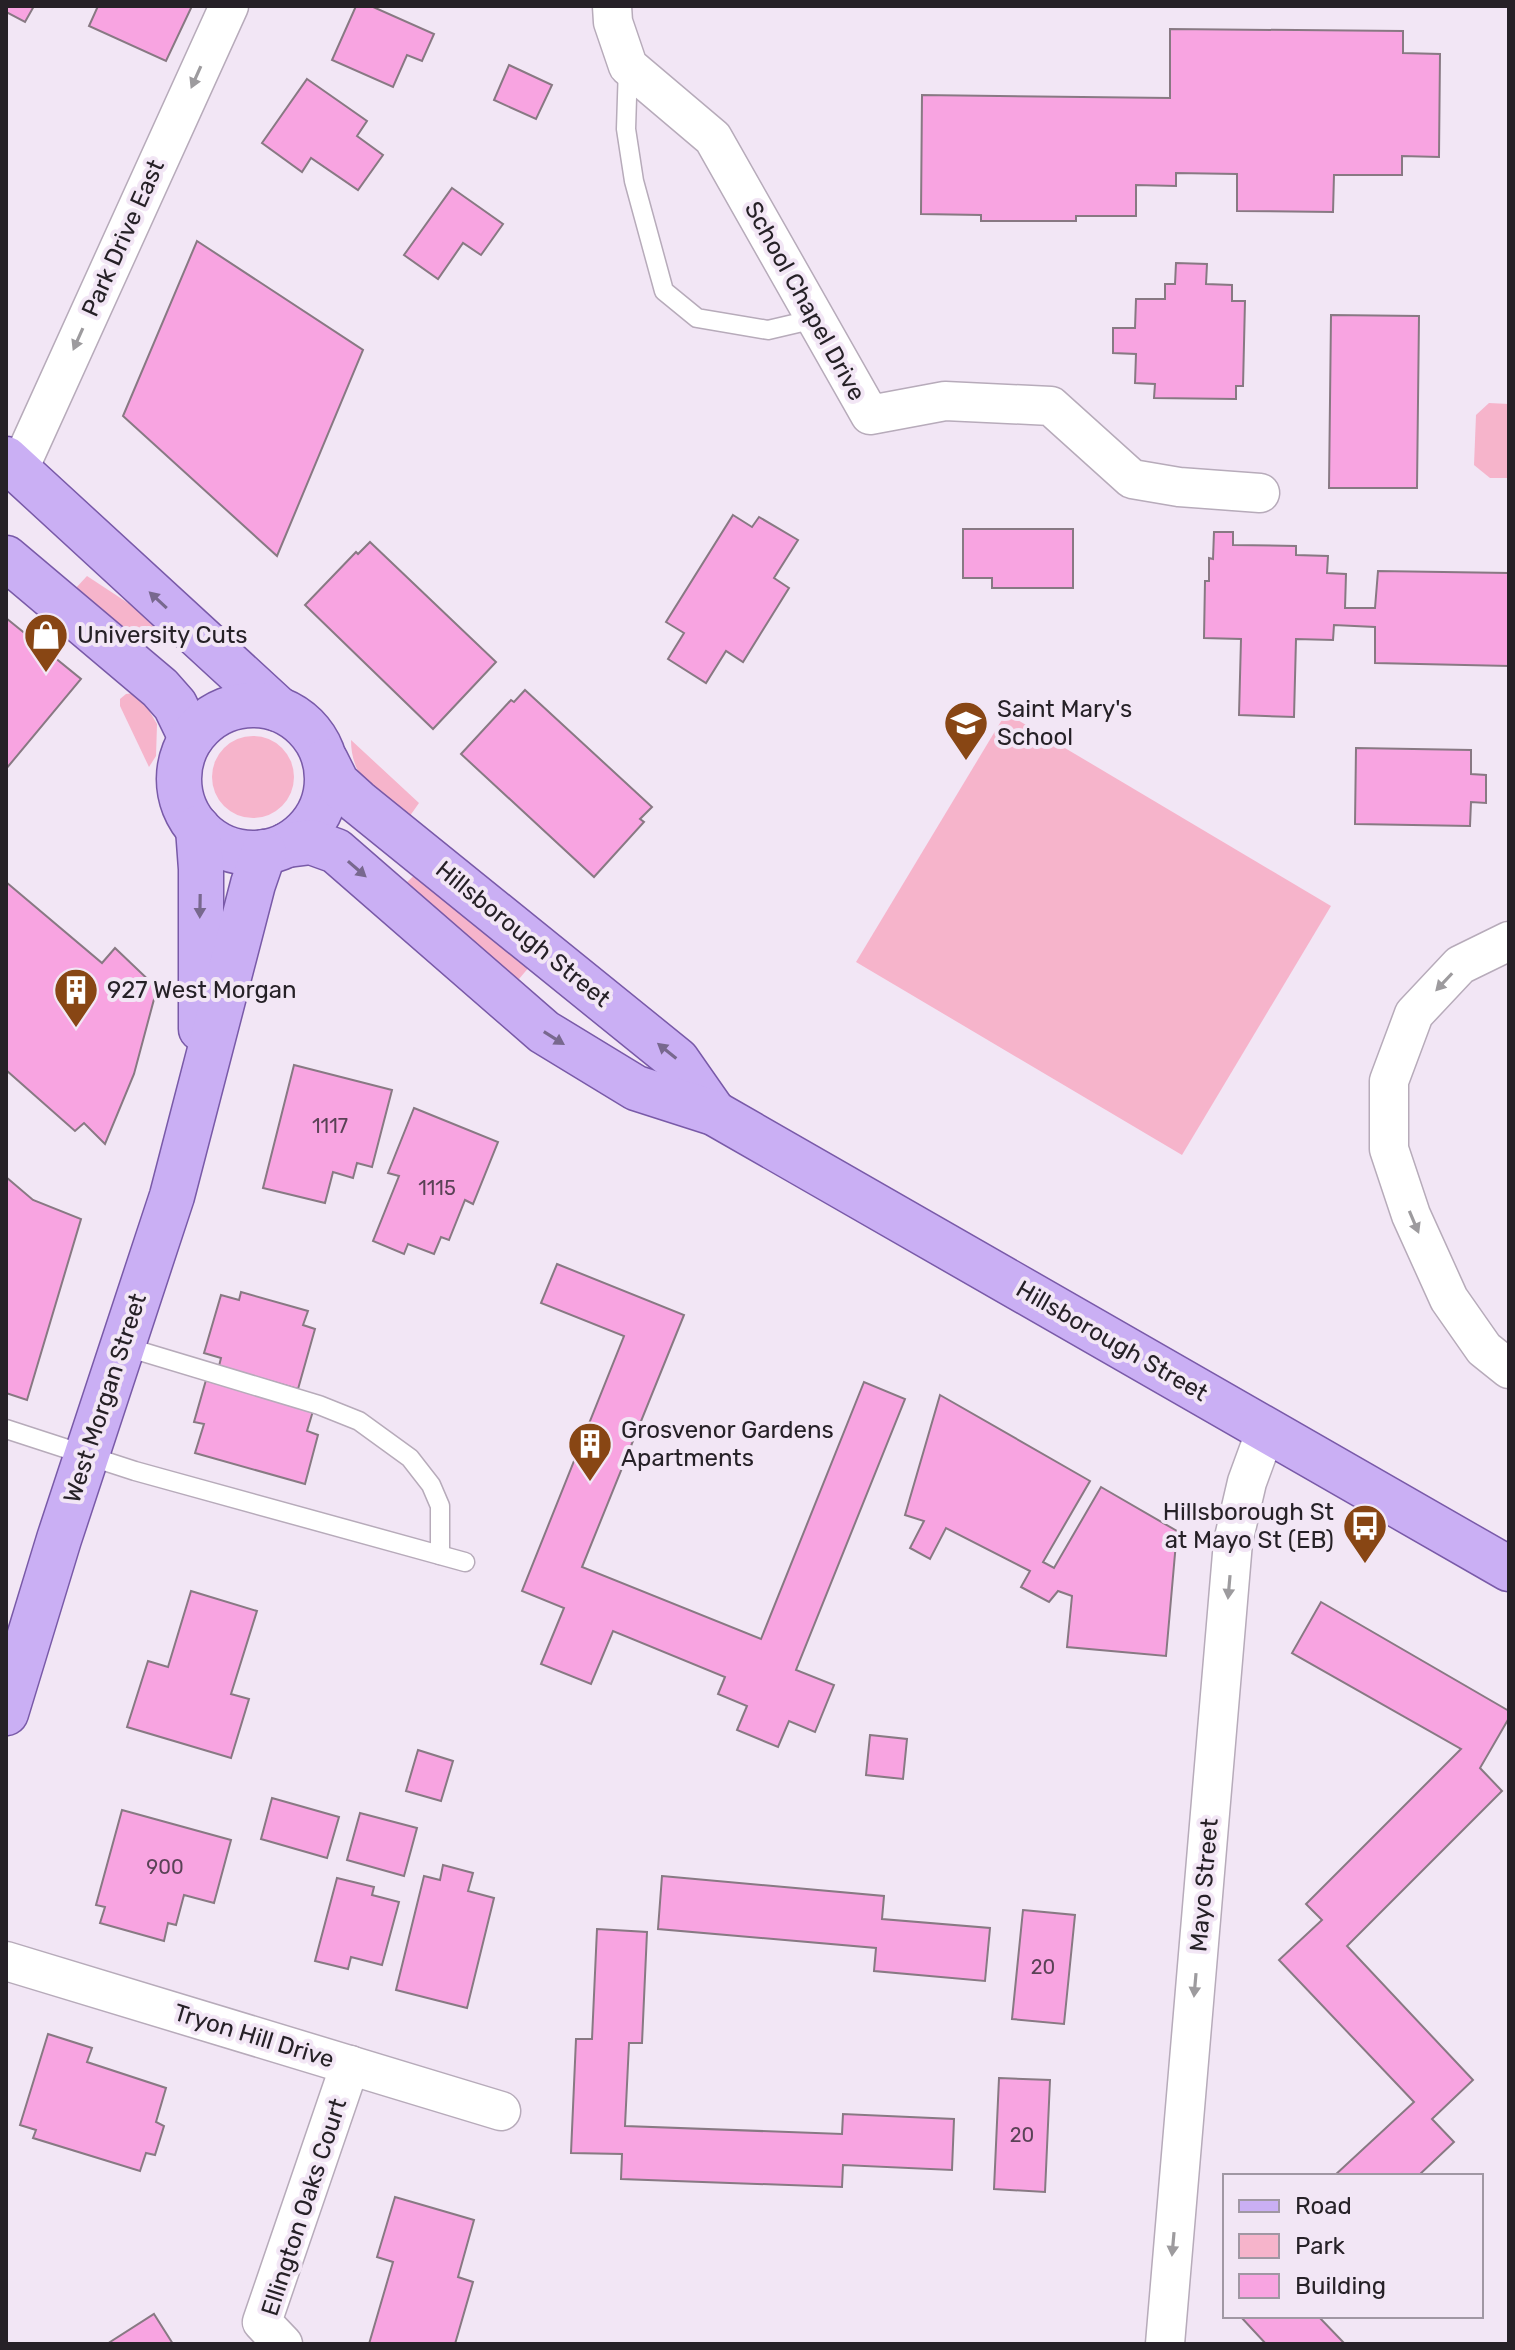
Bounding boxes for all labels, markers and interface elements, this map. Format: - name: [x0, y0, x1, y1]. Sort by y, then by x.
- one-way arrow: [190, 65, 203, 89]
- street label: Park Drive East: [76, 155, 170, 321]
- street label: School Chapel Drive: [739, 197, 871, 405]
- one-way arrow: [71, 328, 84, 351]
- one-way arrow: [149, 591, 168, 609]
- shop icon: University Cuts: [22, 611, 70, 674]
- place label: University Cuts: [77, 621, 248, 649]
- place label: Saint Mary's School: [997, 695, 1132, 751]
- school or university icon: Saint Mary's School: [942, 699, 990, 762]
- street label: Hillsborough Street: [430, 855, 616, 1013]
- one-way arrow: [346, 860, 366, 877]
- one-way arrow: [194, 894, 206, 919]
- building icon: 927 West Morgan: [52, 966, 100, 1029]
- one-way arrow: [1435, 972, 1453, 991]
- place label: 927 West Morgan: [107, 976, 297, 1004]
- one-way arrow: [543, 1031, 565, 1045]
- one-way arrow: [657, 1043, 677, 1060]
- house number: 1117: [312, 1114, 348, 1138]
- house number: 1115: [418, 1176, 456, 1200]
- one-way arrow: [1408, 1210, 1421, 1233]
- street label: Hillsborough Street: [1011, 1275, 1213, 1407]
- street label: West Morgan Street: [58, 1290, 152, 1506]
- place label: Grosvenor Gardens Apartments: [621, 1416, 834, 1472]
- building icon: Grosvenor Gardens Apartments: [566, 1420, 614, 1483]
- place label: Hillsborough St at Mayo St (EB): [1163, 1498, 1334, 1554]
- bus stop icon: Hillsborough St at Mayo St (EB): [1341, 1502, 1389, 1565]
- one-way arrow: [1222, 1575, 1235, 1600]
- street label: Mayo Street: [1184, 1817, 1224, 1953]
- house number: 900: [146, 1855, 184, 1879]
- house number: 20: [1031, 1955, 1055, 1979]
- one-way arrow: [1188, 1973, 1201, 1998]
- street label: Tryon Hill Drive: [170, 1998, 338, 2074]
- street label: Ellington Oaks Court: [256, 2095, 352, 2319]
- house number: 20: [1010, 2123, 1034, 2147]
- legend: [1223, 2174, 1483, 2318]
- text: Road: [1295, 2192, 1352, 2220]
- one-way arrow: [1167, 2232, 1180, 2257]
- text: Park: [1295, 2232, 1346, 2260]
- text: Building: [1295, 2272, 1386, 2300]

